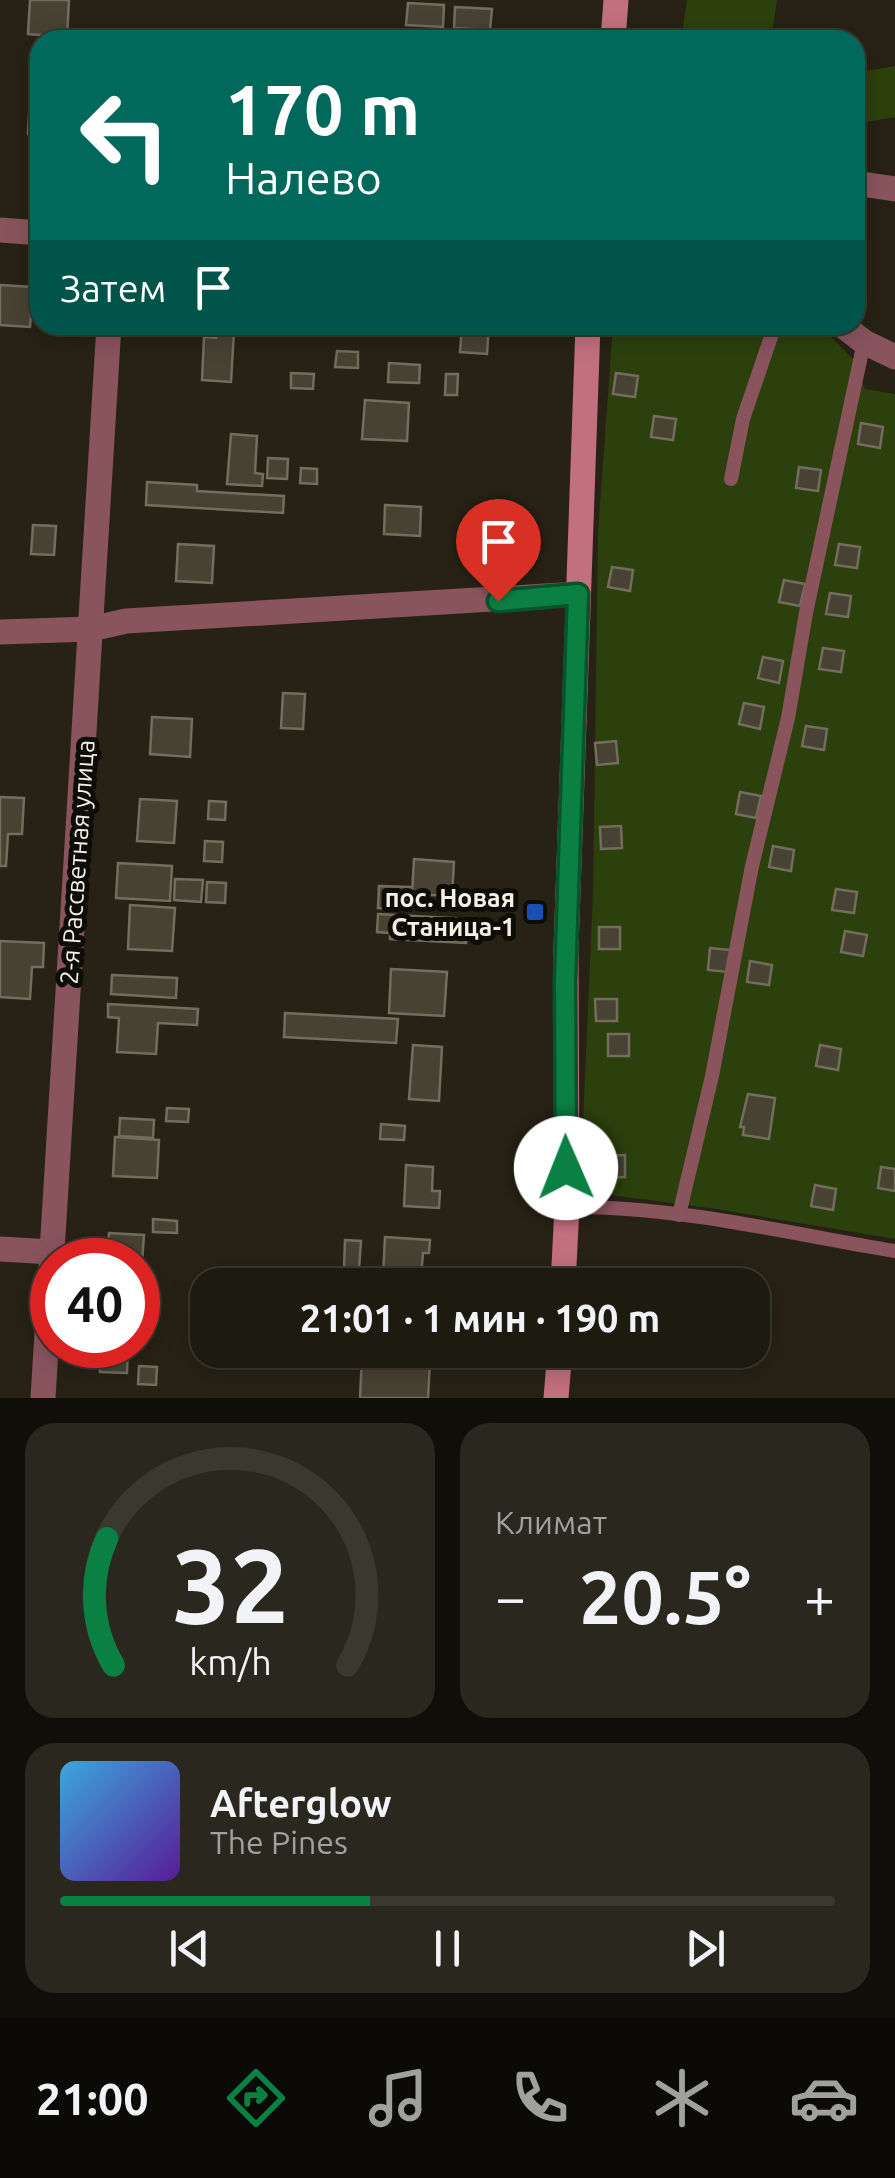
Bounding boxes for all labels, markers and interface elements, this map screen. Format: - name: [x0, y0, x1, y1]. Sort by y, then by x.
- icon: left: [60, 70, 190, 200]
- text: 170 m: [225, 70, 420, 148]
- text: Налево: [225, 152, 382, 203]
- icon: arrive: [186, 260, 241, 315]
- text: Затем: [60, 267, 166, 309]
- pin: [456, 499, 541, 602]
- icon: arrive: [471, 514, 526, 569]
- street label: 2-я Рассветная улица: [54, 739, 100, 985]
- place label: пос. Новая Станица-1: [385, 884, 515, 941]
- marker: пос. Новая Станица-1: [524, 901, 546, 923]
- position arrow: [514, 1116, 618, 1220]
- speed limit sign: 40: [30, 1238, 160, 1368]
- text: 21:01 · 1 мин · 190 m: [300, 1297, 660, 1339]
- text: Климат: [495, 1504, 607, 1540]
- text: 32: [171, 1526, 289, 1643]
- text: 20.5°: [579, 1554, 751, 1638]
- text: −: [495, 1566, 526, 1627]
- text: +: [804, 1566, 835, 1627]
- text: km/h: [189, 1642, 271, 1682]
- text: Afterglow: [210, 1782, 392, 1824]
- text: The Pines: [210, 1824, 348, 1860]
- icon: previous: [162, 1921, 217, 1976]
- icon: pause: [420, 1921, 475, 1976]
- icon: next: [678, 1921, 733, 1976]
- icon: directions: [221, 2063, 291, 2133]
- icon: music: [363, 2063, 433, 2133]
- icon: phone: [505, 2063, 575, 2133]
- icon: climate: [647, 2063, 717, 2133]
- icon: car: [789, 2063, 859, 2133]
- text: 21:00: [36, 2073, 149, 2124]

